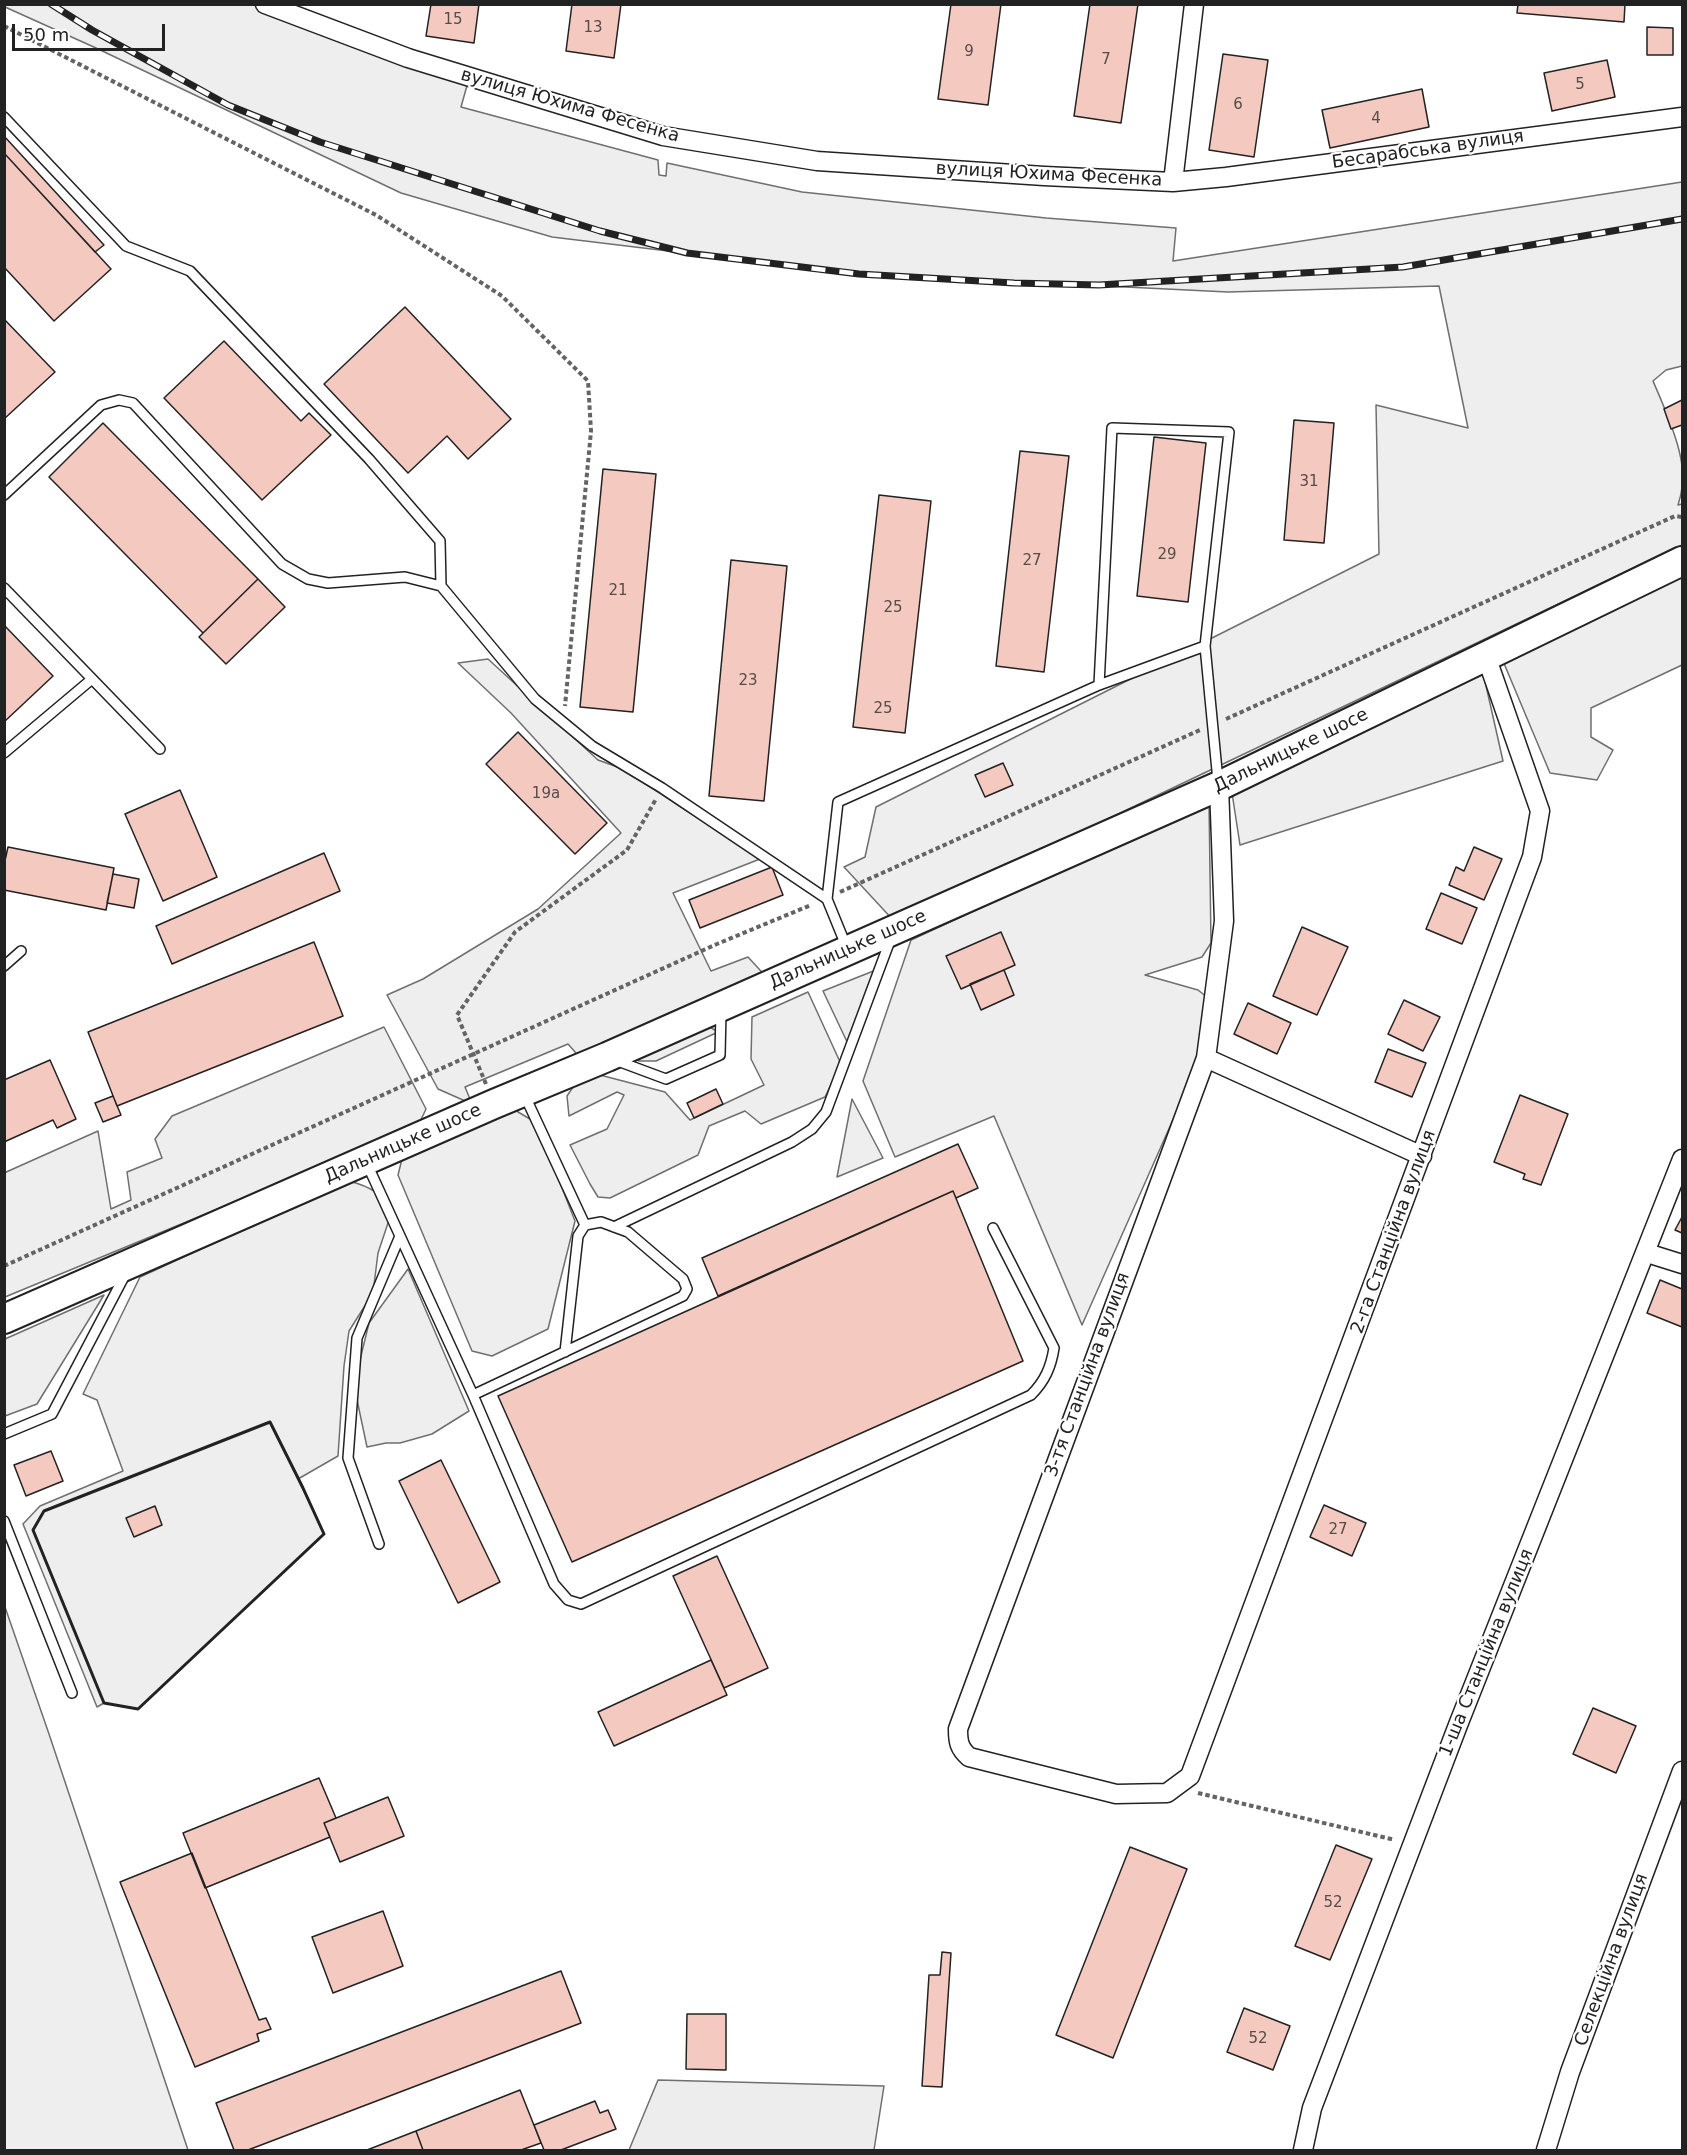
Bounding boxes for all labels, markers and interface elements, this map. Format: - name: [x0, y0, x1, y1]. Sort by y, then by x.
- house number: 15: [443, 11, 463, 29]
- scale bar: [15, 12, 168, 50]
- house number: 13: [583, 19, 603, 37]
- text: 50 m: [23, 24, 69, 45]
- house number: 9: [964, 43, 974, 61]
- house number: 7: [1101, 51, 1111, 69]
- street label: вулиця Юхима Фесенка: [458, 64, 682, 148]
- house number: 5: [1575, 76, 1585, 94]
- house number: 6: [1233, 96, 1243, 114]
- house number: 4: [1371, 110, 1381, 128]
- street label: Бесарабська вулиця: [1331, 126, 1525, 174]
- street label: вулиця Юхима Фесенка: [935, 158, 1163, 192]
- house number: 31: [1299, 473, 1319, 491]
- house number: 29: [1157, 546, 1177, 564]
- house number: 27: [1022, 552, 1042, 570]
- house number: 21: [608, 582, 628, 600]
- house number: 25: [883, 599, 903, 617]
- house number: 23: [738, 672, 758, 690]
- house number: 25: [873, 700, 893, 718]
- street label: Дальницьке шосе: [1210, 704, 1372, 798]
- house number: 19а: [532, 785, 560, 803]
- street label: Дальницьке шосе: [766, 906, 930, 994]
- street label: Дальницьке шосе: [321, 1100, 485, 1188]
- street label: 2-га Станційна вулиця: [1347, 1127, 1441, 1337]
- street label: 3-тя Станційна вулиця: [1041, 1270, 1135, 1480]
- house number: 27: [1328, 1521, 1348, 1539]
- street label: 1-ша Станційна вулиця: [1435, 1546, 1539, 1760]
- street label: Селекційна вулиця: [1571, 1871, 1653, 2049]
- house number: 52: [1323, 1894, 1343, 1912]
- house number: 52: [1248, 2030, 1268, 2048]

